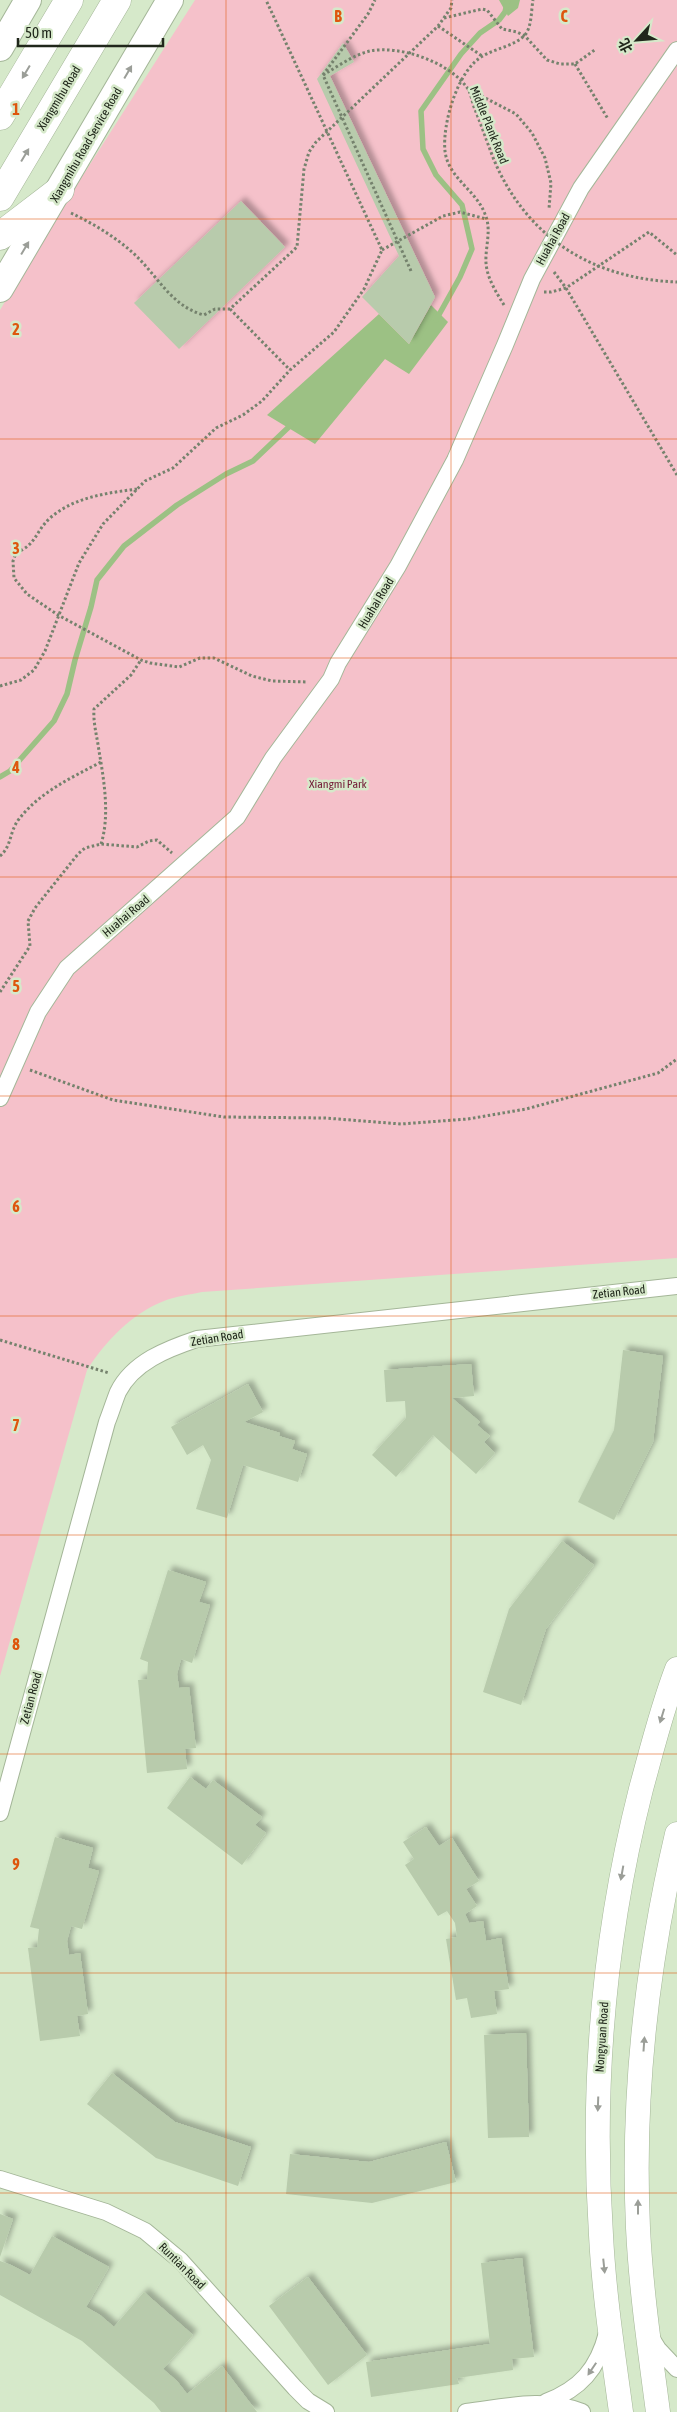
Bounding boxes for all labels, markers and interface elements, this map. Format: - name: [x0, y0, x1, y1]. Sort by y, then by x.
- text: B: [334, 7, 342, 25]
- text: C: [560, 7, 568, 25]
- scale bar: [18, 15, 162, 47]
- north arrow: [612, 15, 662, 65]
- text: 50 m: [25, 24, 52, 41]
- text: 北: [615, 36, 636, 55]
- street label: Xiangmihu Road: [34, 63, 84, 133]
- one-way arrow: [22, 65, 31, 78]
- one-way arrow: [124, 66, 133, 79]
- street label: Middle Plank Road: [467, 84, 511, 166]
- street label: Xiangmihu Road Service Road: [47, 85, 125, 205]
- text: 1: [12, 100, 20, 118]
- one-way arrow: [20, 148, 29, 161]
- street label: Huahai Road: [533, 211, 573, 267]
- one-way arrow: [21, 241, 30, 254]
- text: 2: [12, 320, 20, 338]
- text: 3: [12, 539, 20, 557]
- street label: Huahai Road: [355, 575, 397, 631]
- text: 4: [11, 758, 20, 776]
- park label: Xiangmi Park: [309, 777, 368, 791]
- street label: Huahai Road: [100, 892, 152, 940]
- text: 5: [12, 977, 20, 995]
- text: 6: [12, 1197, 20, 1215]
- street label: Zetian Road: [592, 1282, 646, 1302]
- street label: Zetian Road: [190, 1327, 244, 1349]
- text: 7: [12, 1416, 20, 1434]
- text: 8: [12, 1635, 20, 1653]
- street label: Zetian Road: [17, 1671, 45, 1725]
- one-way arrow: [658, 1709, 666, 1724]
- text: 9: [12, 1855, 20, 1873]
- one-way arrow: [618, 1866, 626, 1882]
- street label: Nongyuan Road: [593, 2001, 611, 2073]
- one-way arrow: [640, 2036, 648, 2052]
- one-way arrow: [594, 2096, 602, 2112]
- one-way arrow: [635, 2199, 643, 2215]
- street label: Runtian Road: [156, 2240, 208, 2292]
- one-way arrow: [600, 2259, 608, 2275]
- one-way arrow: [587, 2362, 597, 2375]

